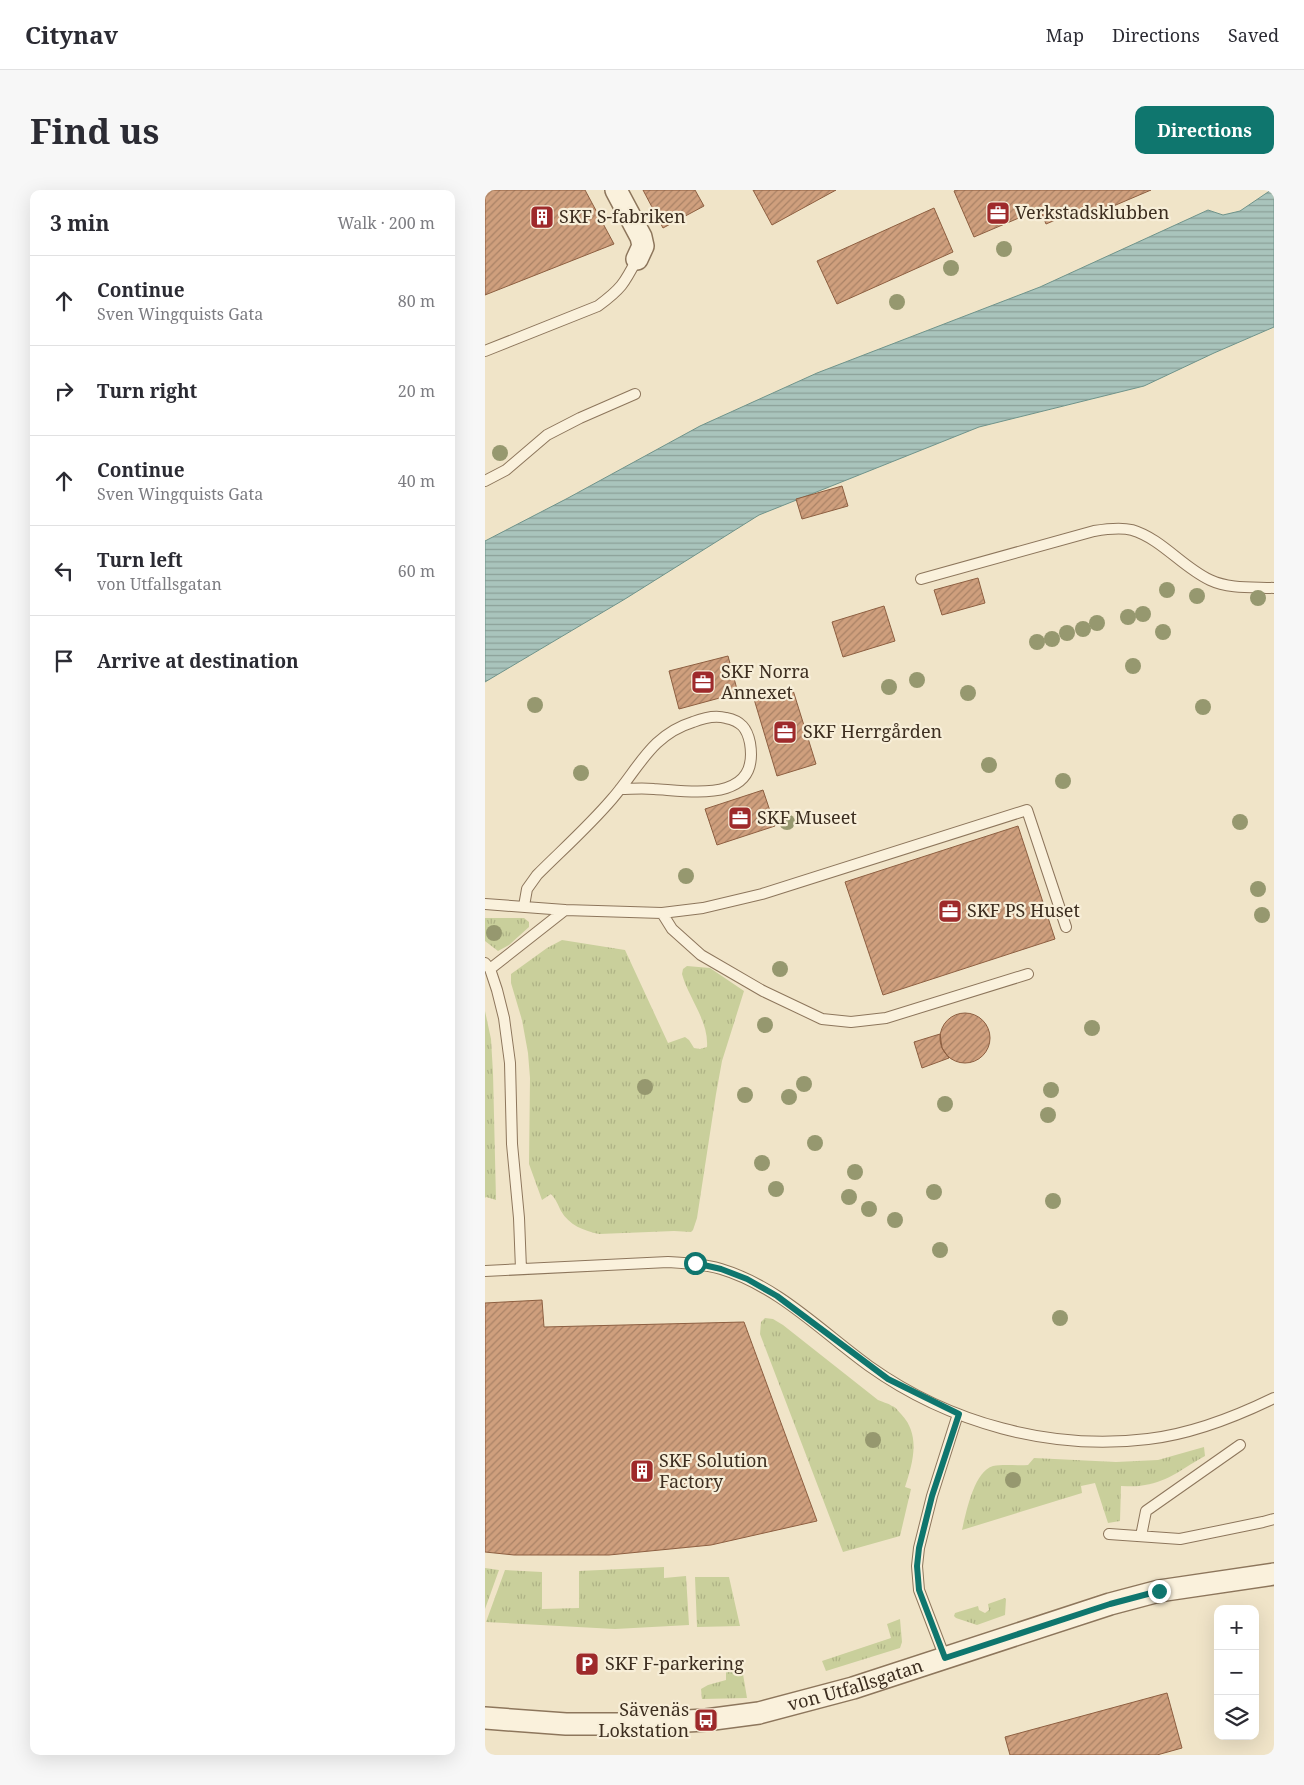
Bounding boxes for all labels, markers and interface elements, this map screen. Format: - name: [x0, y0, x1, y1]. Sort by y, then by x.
- text: Citynav: [25, 18, 118, 51]
- text: Map: [1046, 23, 1084, 47]
- text: Directions: [1112, 23, 1200, 47]
- text: Saved: [1228, 23, 1279, 47]
- button: Directions: [1135, 106, 1274, 154]
- text: Find us: [30, 107, 159, 154]
- office icon: Verkstadsklubben: [985, 200, 1011, 226]
- place label: Verkstadsklubben: [1015, 200, 1170, 224]
- building icon: SKF S-fabriken: [529, 204, 555, 230]
- place label: SKF S-fabriken: [559, 204, 686, 228]
- text: 3 min: [50, 209, 109, 237]
- text: Walk · 200 m: [338, 212, 435, 234]
- text: Continue: [97, 277, 185, 303]
- icon: ahead: [50, 287, 78, 315]
- text: 80 m: [398, 290, 435, 312]
- text: Sven Wingquists Gata: [97, 303, 263, 325]
- icon: right: [50, 377, 78, 405]
- text: Turn right: [97, 378, 197, 404]
- text: 20 m: [398, 380, 435, 402]
- text: Continue: [97, 457, 185, 483]
- icon: ahead: [50, 467, 78, 495]
- text: 40 m: [398, 470, 435, 492]
- text: Sven Wingquists Gata: [97, 483, 263, 505]
- text: Turn left: [97, 547, 183, 573]
- icon: left: [50, 557, 78, 585]
- text: 60 m: [398, 560, 435, 582]
- text: von Utfallsgatan: [97, 573, 222, 595]
- icon: arrive: [50, 647, 78, 675]
- text: Arrive at destination: [97, 648, 299, 674]
- place label: SKF Norra Annexet: [721, 659, 810, 704]
- office icon: SKF Norra Annexet: [690, 669, 716, 695]
- office icon: SKF Herrgården: [772, 719, 798, 745]
- place label: SKF Herrgården: [803, 719, 943, 743]
- office icon: SKF Museet: [727, 805, 753, 831]
- place label: SKF Museet: [757, 805, 857, 829]
- office icon: SKF PS Huset: [937, 898, 963, 924]
- place label: SKF PS Huset: [967, 898, 1080, 922]
- route start: [684, 1252, 707, 1275]
- place label: SKF Solution Factory: [659, 1448, 768, 1493]
- building icon: SKF Solution Factory: [629, 1458, 655, 1484]
- route end: [1148, 1580, 1171, 1603]
- map controls: [1214, 1605, 1259, 1740]
- button: +: [1214, 1605, 1259, 1650]
- button: −: [1214, 1650, 1259, 1695]
- parking icon: SKF F-parkering: [574, 1651, 600, 1677]
- place label: SKF F-parkering: [605, 1651, 744, 1675]
- street label: von Utfallsgatan: [785, 1653, 926, 1716]
- button: layers: [1214, 1695, 1259, 1740]
- place label: Sävenäs Lokstation: [598, 1697, 689, 1742]
- bus stop icon: Sävenäs Lokstation: [693, 1707, 719, 1733]

